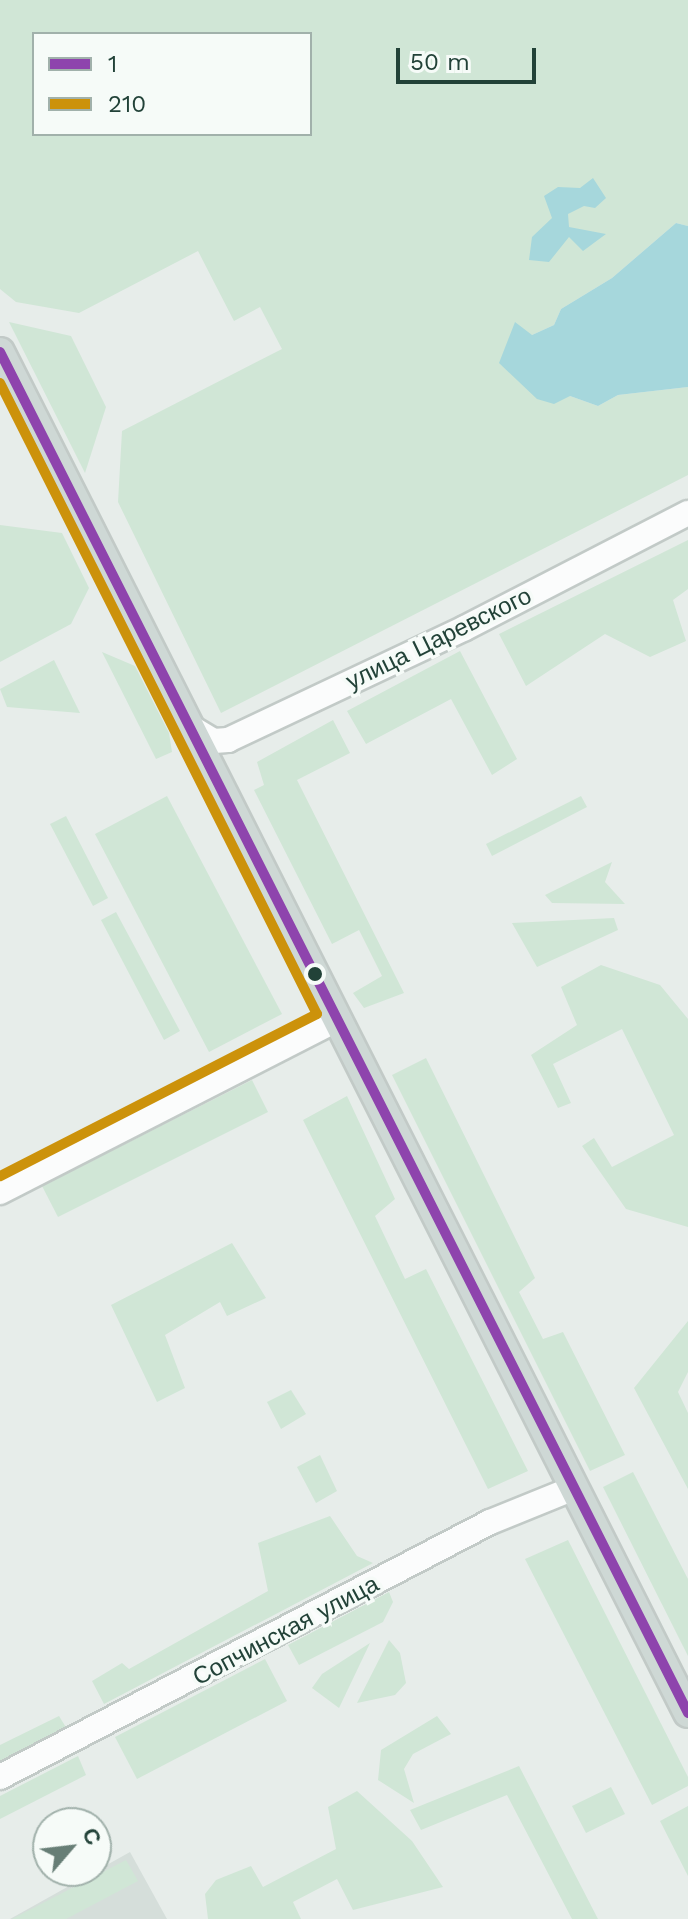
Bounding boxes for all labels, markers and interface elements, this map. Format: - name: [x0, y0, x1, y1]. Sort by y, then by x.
- legend: [32, 32, 312, 136]
- scale bar: [400, 32, 540, 82]
- text: 50 m: [410, 48, 470, 76]
- text: 1: [108, 50, 117, 78]
- text: 210: [108, 90, 146, 118]
- street label: улица Царевского: [342, 582, 536, 696]
- unlabelled marker: [307, 966, 323, 982]
- street label: Сопчинская улица: [188, 1570, 384, 1692]
- north arrow: [32, 1807, 112, 1887]
- text: С: [77, 1824, 107, 1849]

